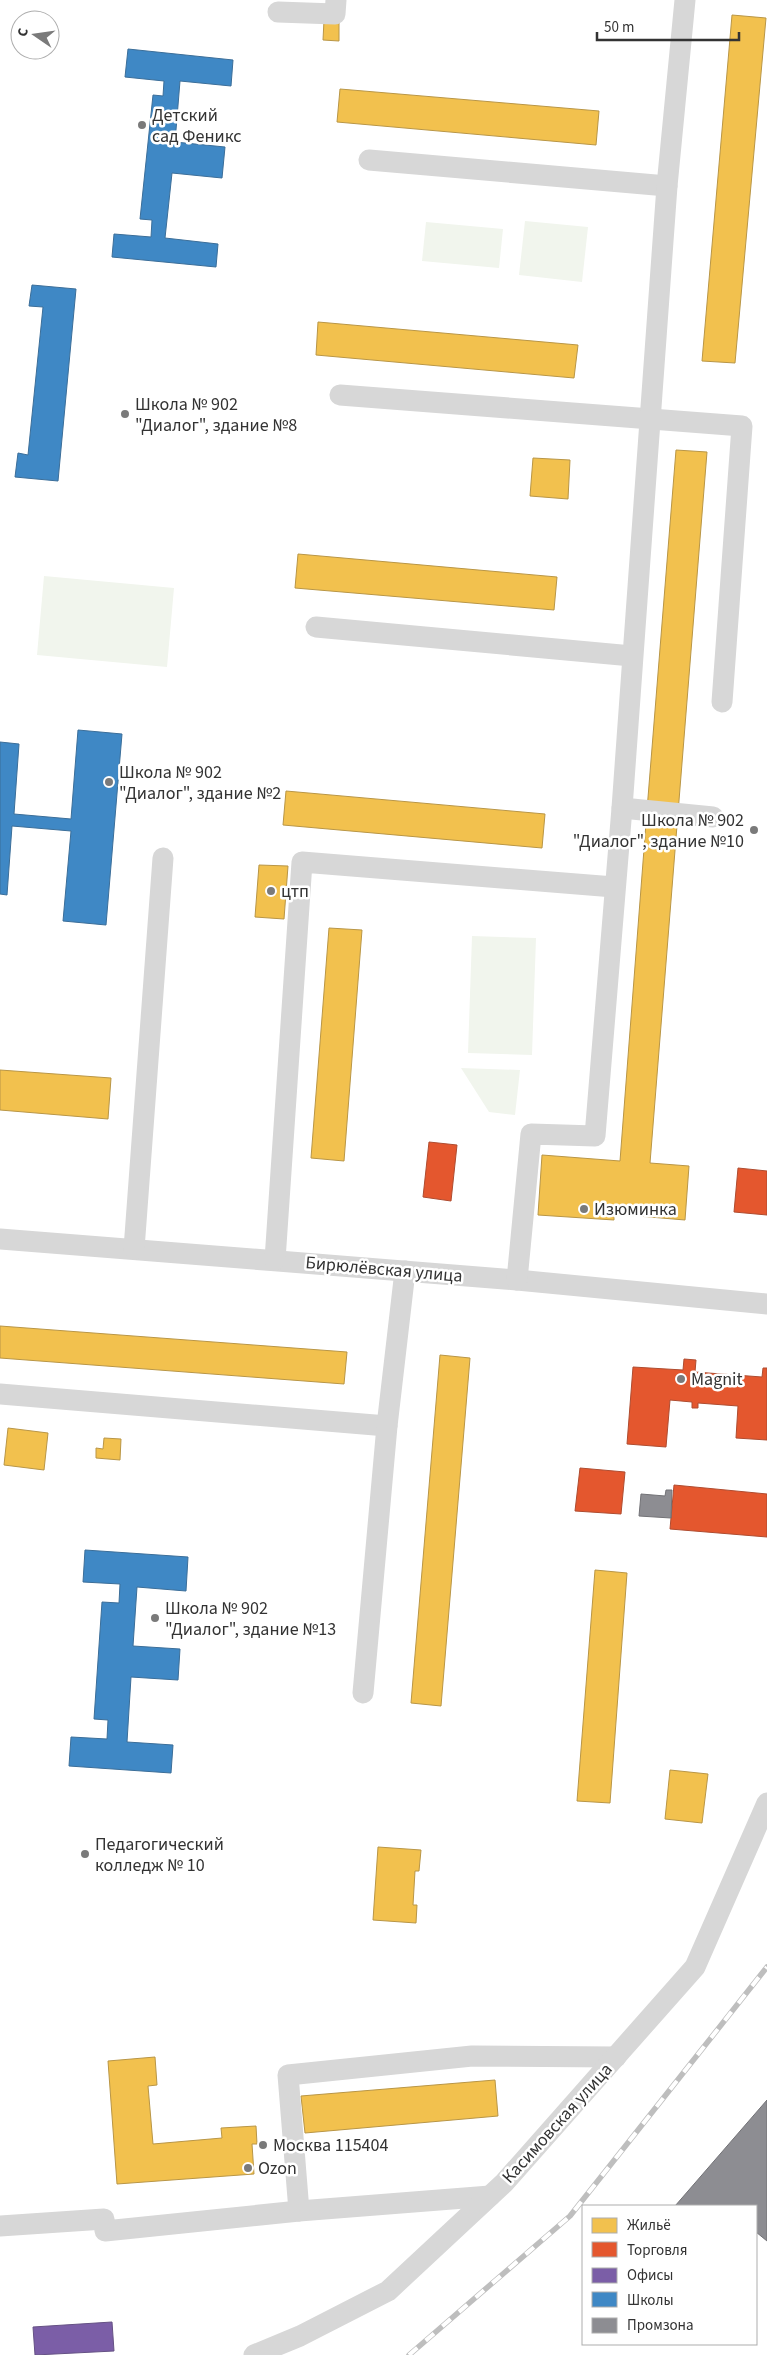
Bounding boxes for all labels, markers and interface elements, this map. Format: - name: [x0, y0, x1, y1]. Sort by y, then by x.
- north arrow: [10, 10, 60, 60]
- scale bar: [597, 10, 740, 42]
- text: 50 m: [604, 17, 634, 38]
- text: С: [13, 26, 34, 39]
- place label: Детский сад Феникс: [152, 103, 242, 149]
- marker: Детский сад Феникс: [136, 119, 148, 131]
- place label: Школа № 902 "Диалог", здание №8: [135, 392, 297, 438]
- marker: Школа № 902 "Диалог", здание №8: [119, 408, 131, 420]
- place label: Школа № 902 "Диалог", здание №2: [119, 760, 281, 806]
- marker: Школа № 902 "Диалог", здание №2: [103, 776, 115, 788]
- place label: Школа № 902 "Диалог", здание №10: [573, 808, 744, 854]
- marker: Школа № 902 "Диалог", здание №10: [748, 824, 760, 836]
- place label: цтп: [281, 879, 309, 904]
- marker: цтп: [265, 885, 277, 897]
- place label: Изюминка: [594, 1197, 677, 1222]
- marker: Изюминка: [578, 1203, 590, 1215]
- street label: Бирюлёвская улица: [304, 1250, 464, 1289]
- place label: Magnit: [691, 1367, 743, 1392]
- marker: Magnit: [675, 1373, 687, 1385]
- place label: Школа № 902 "Диалог", здание №13: [165, 1596, 336, 1642]
- marker: Школа № 902 "Диалог", здание №13: [149, 1612, 161, 1624]
- place label: Педагогический колледж № 10: [95, 1832, 224, 1878]
- marker: Педагогический колледж № 10: [79, 1848, 91, 1860]
- street label: Касимовская улица: [496, 2058, 618, 2189]
- place label: Москва 115404: [273, 2133, 389, 2158]
- marker: Москва 115404: [257, 2139, 269, 2151]
- place label: Ozon: [258, 2156, 297, 2181]
- marker: Ozon: [242, 2162, 254, 2174]
- legend: [582, 2205, 757, 2345]
- text: Жильё: [627, 2215, 671, 2236]
- text: Торговля: [627, 2240, 687, 2261]
- text: Офисы: [627, 2265, 673, 2286]
- text: Школы: [627, 2290, 674, 2311]
- text: Промзона: [627, 2315, 694, 2336]

